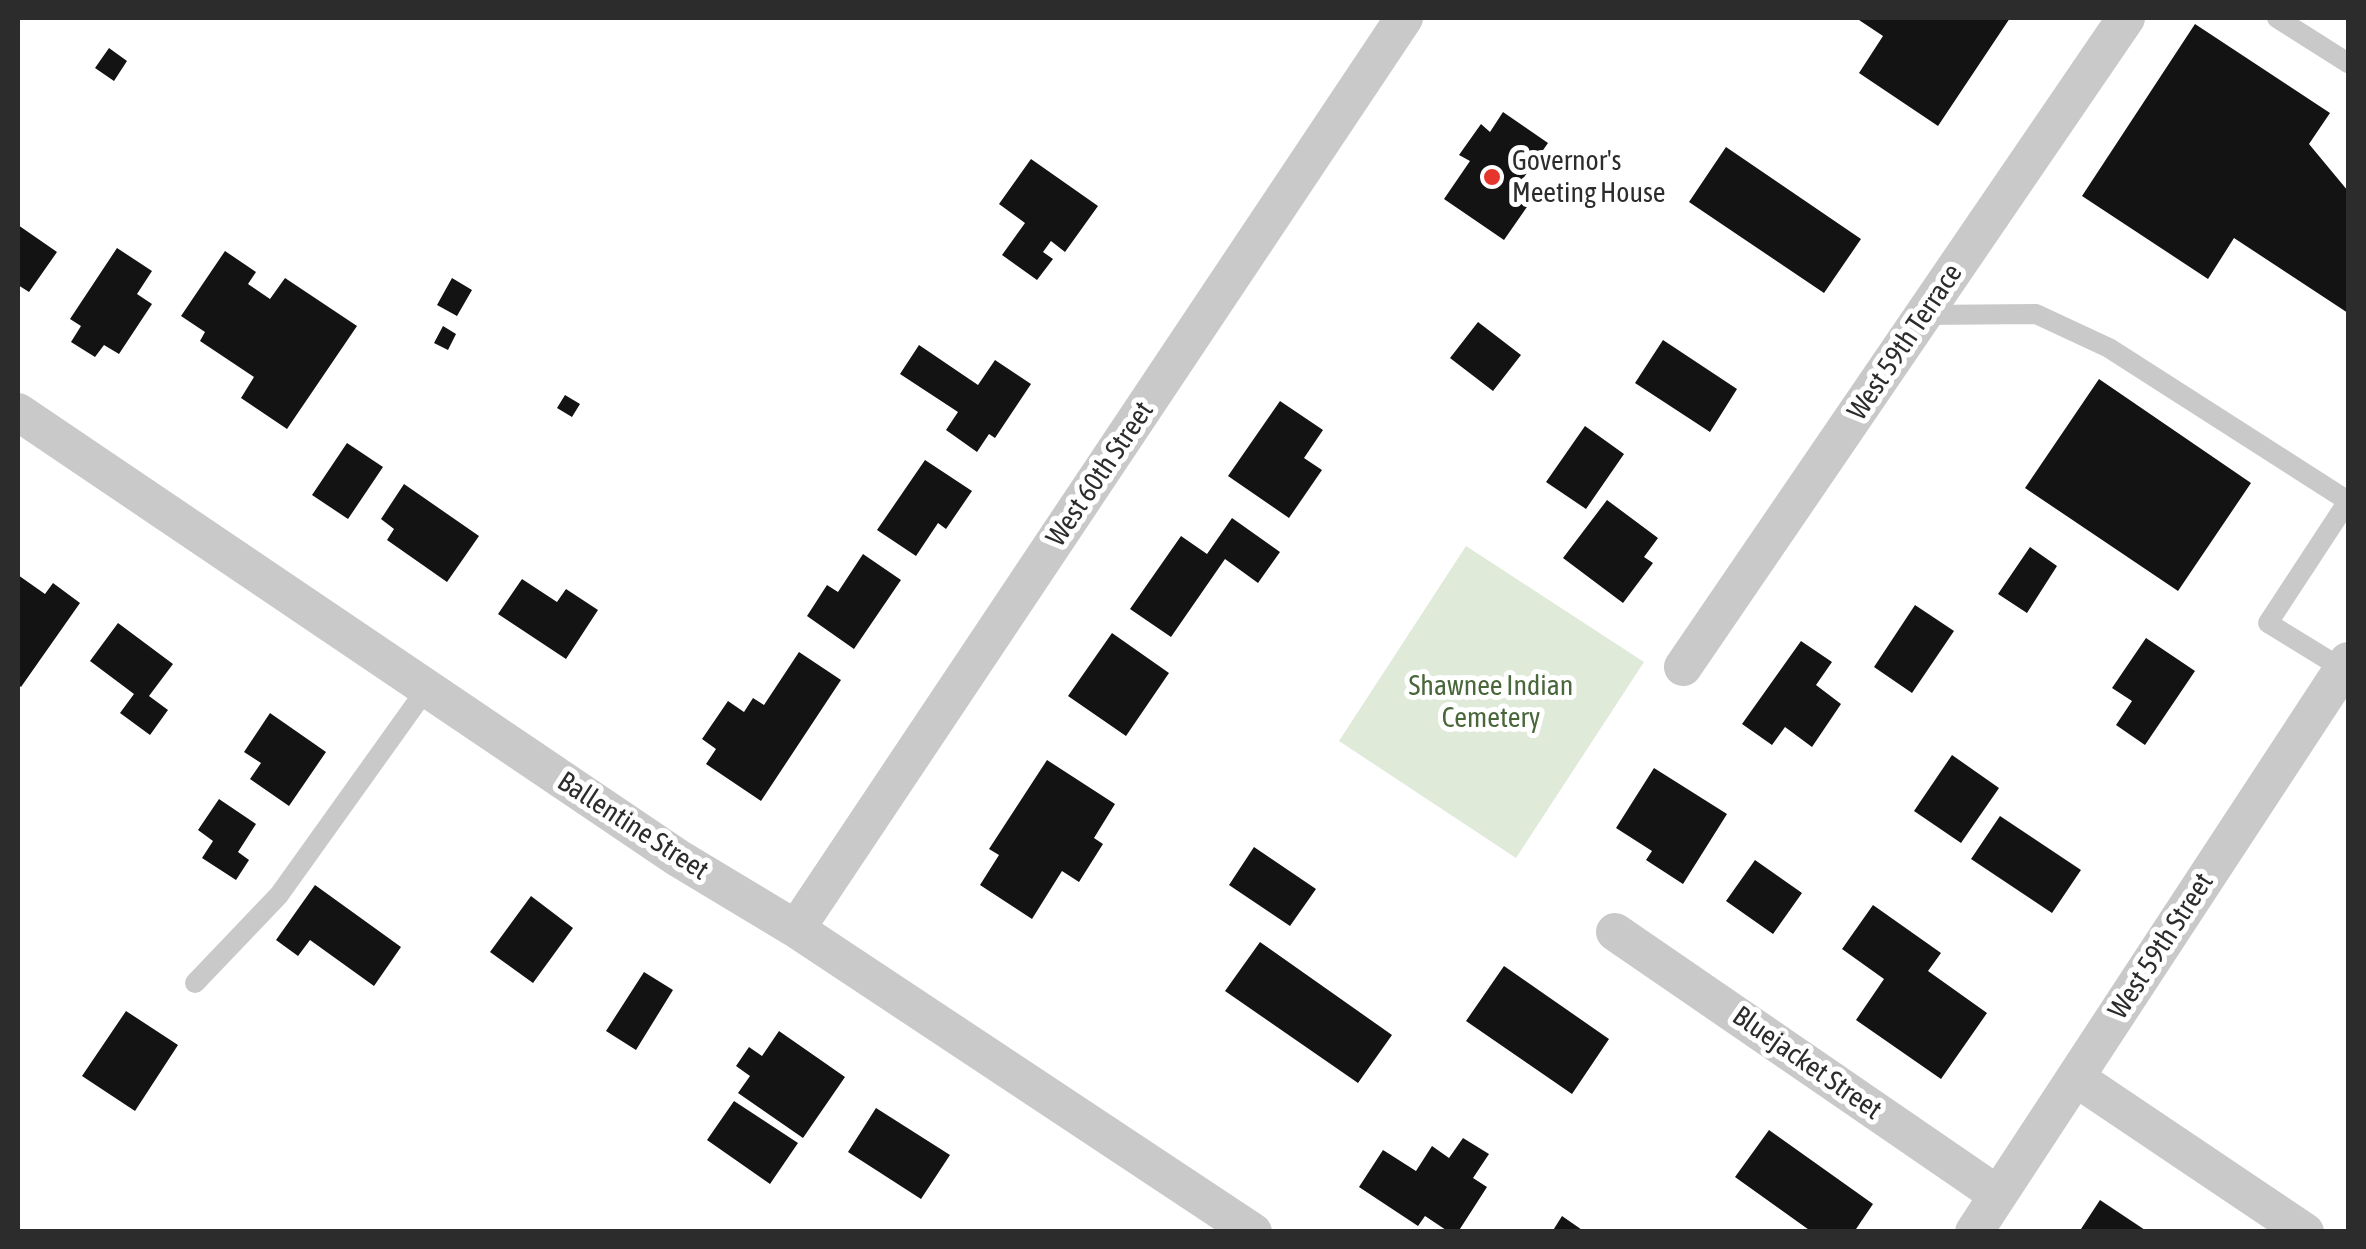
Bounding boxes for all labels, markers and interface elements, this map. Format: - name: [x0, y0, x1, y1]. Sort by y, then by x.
- place label: Governor's Meeting House: [1512, 144, 1666, 210]
- marker: Governor's Meeting House: [1481, 166, 1503, 188]
- street label: West 59th Terrace: [1840, 258, 1970, 426]
- street label: West 60th Street: [1039, 395, 1161, 553]
- park label: Shawnee Indian Cemetery: [1409, 669, 1573, 735]
- street label: Ballentine Street: [551, 765, 715, 887]
- street label: West 59th Street: [2101, 867, 2221, 1025]
- street label: Bluejacket Street: [1726, 999, 1888, 1127]

